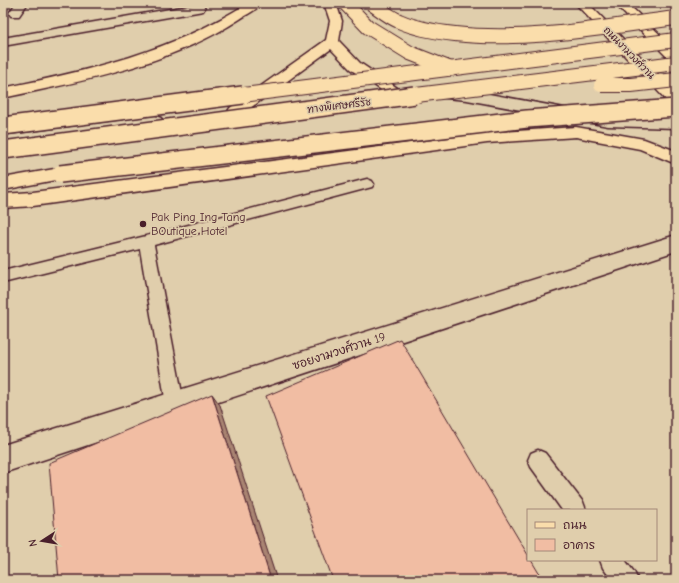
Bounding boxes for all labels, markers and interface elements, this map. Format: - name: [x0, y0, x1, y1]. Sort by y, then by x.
- street label: ถนนงามวงศ์วาน: [601, 23, 659, 82]
- street label: ทางพิเศษศรีรัช: [306, 95, 372, 116]
- place label: Pak Ping Ing Tang BOutique Hotel: [151, 210, 246, 238]
- marker: Pak Ping Ing Tang BOutique Hotel: [138, 219, 148, 229]
- street label: ซอยงามวงศ์วาน 19: [290, 328, 387, 373]
- legend: [527, 509, 657, 561]
- text: ถนน: [563, 518, 587, 532]
- north arrow: [22, 521, 62, 561]
- text: N: [26, 538, 40, 548]
- text: อาคาร: [563, 538, 595, 552]

